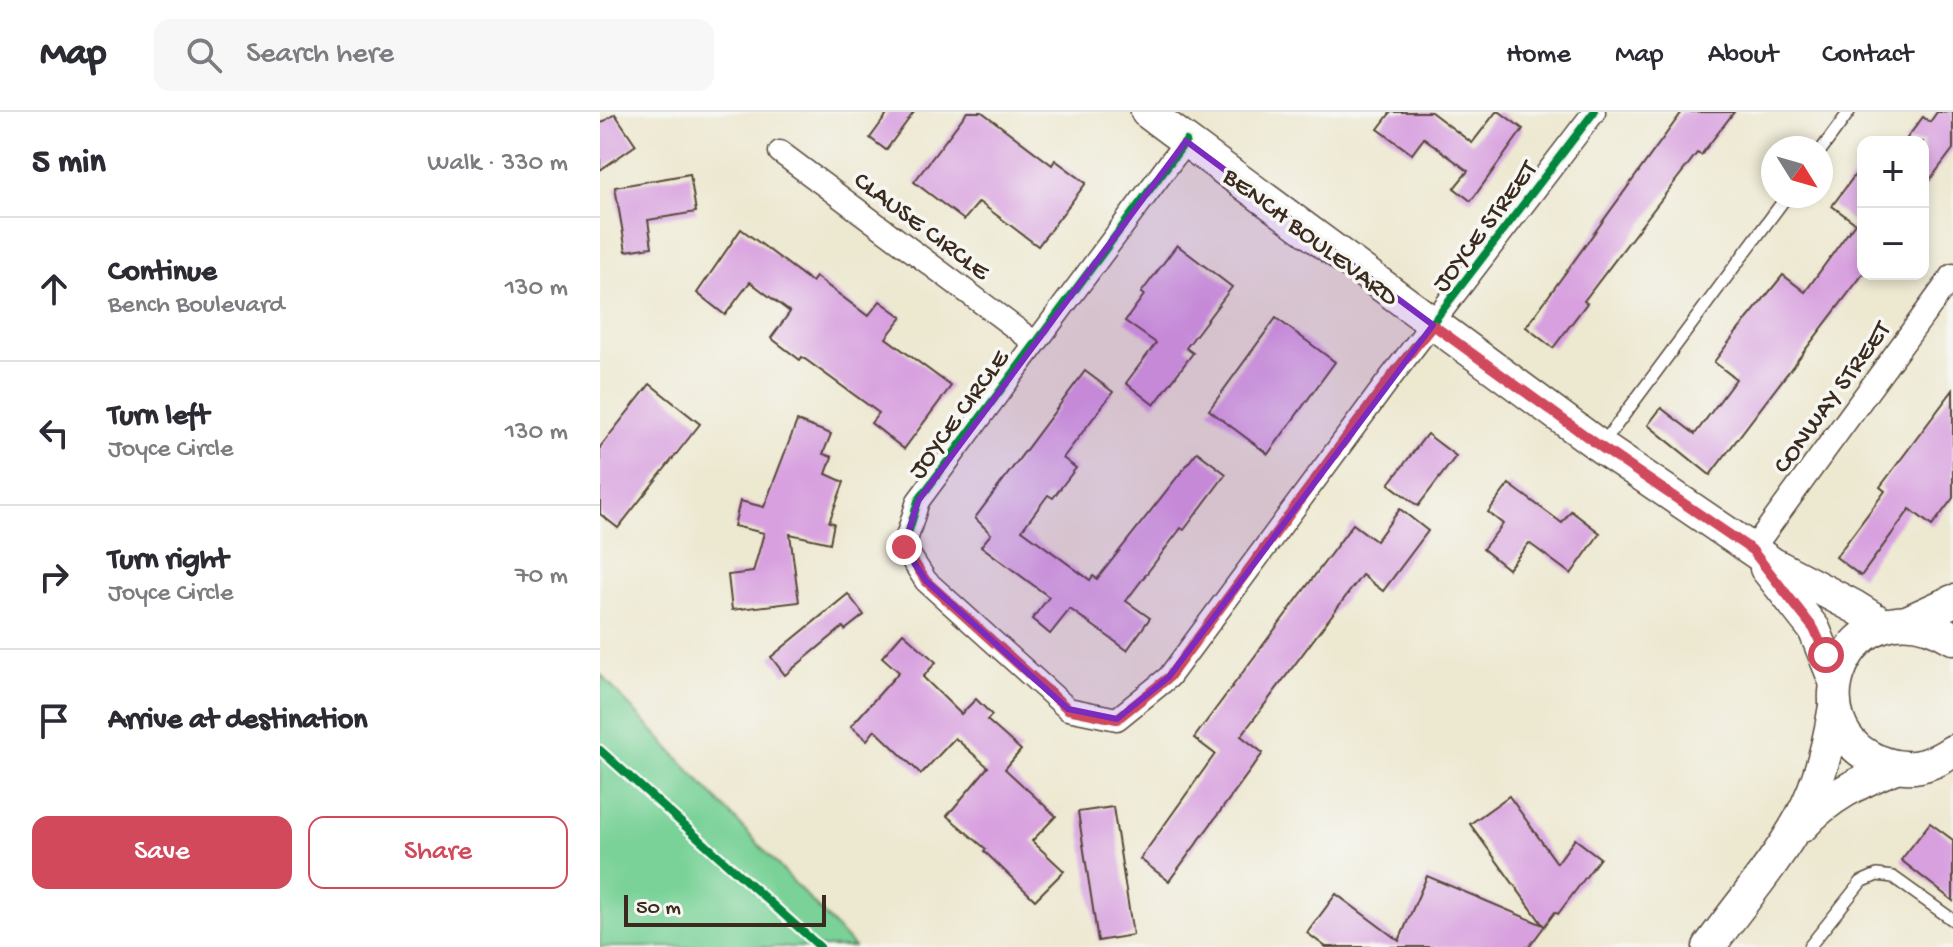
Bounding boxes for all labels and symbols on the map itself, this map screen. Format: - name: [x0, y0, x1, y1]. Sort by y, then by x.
- north arrow: [1761, 136, 1833, 208]
- street label: JOYCE STREET: [1427, 155, 1547, 299]
- street label: BENCH BOULEVARD: [1215, 162, 1403, 315]
- street label: CLAUSE CIRCLE: [846, 166, 995, 289]
- street label: CONWAY STREET: [1768, 316, 1900, 481]
- street label: JOYCE CIRCLE: [904, 345, 1018, 486]
- route end: [886, 529, 922, 565]
- route start: [1808, 637, 1844, 673]
- scale bar: [624, 891, 826, 927]

